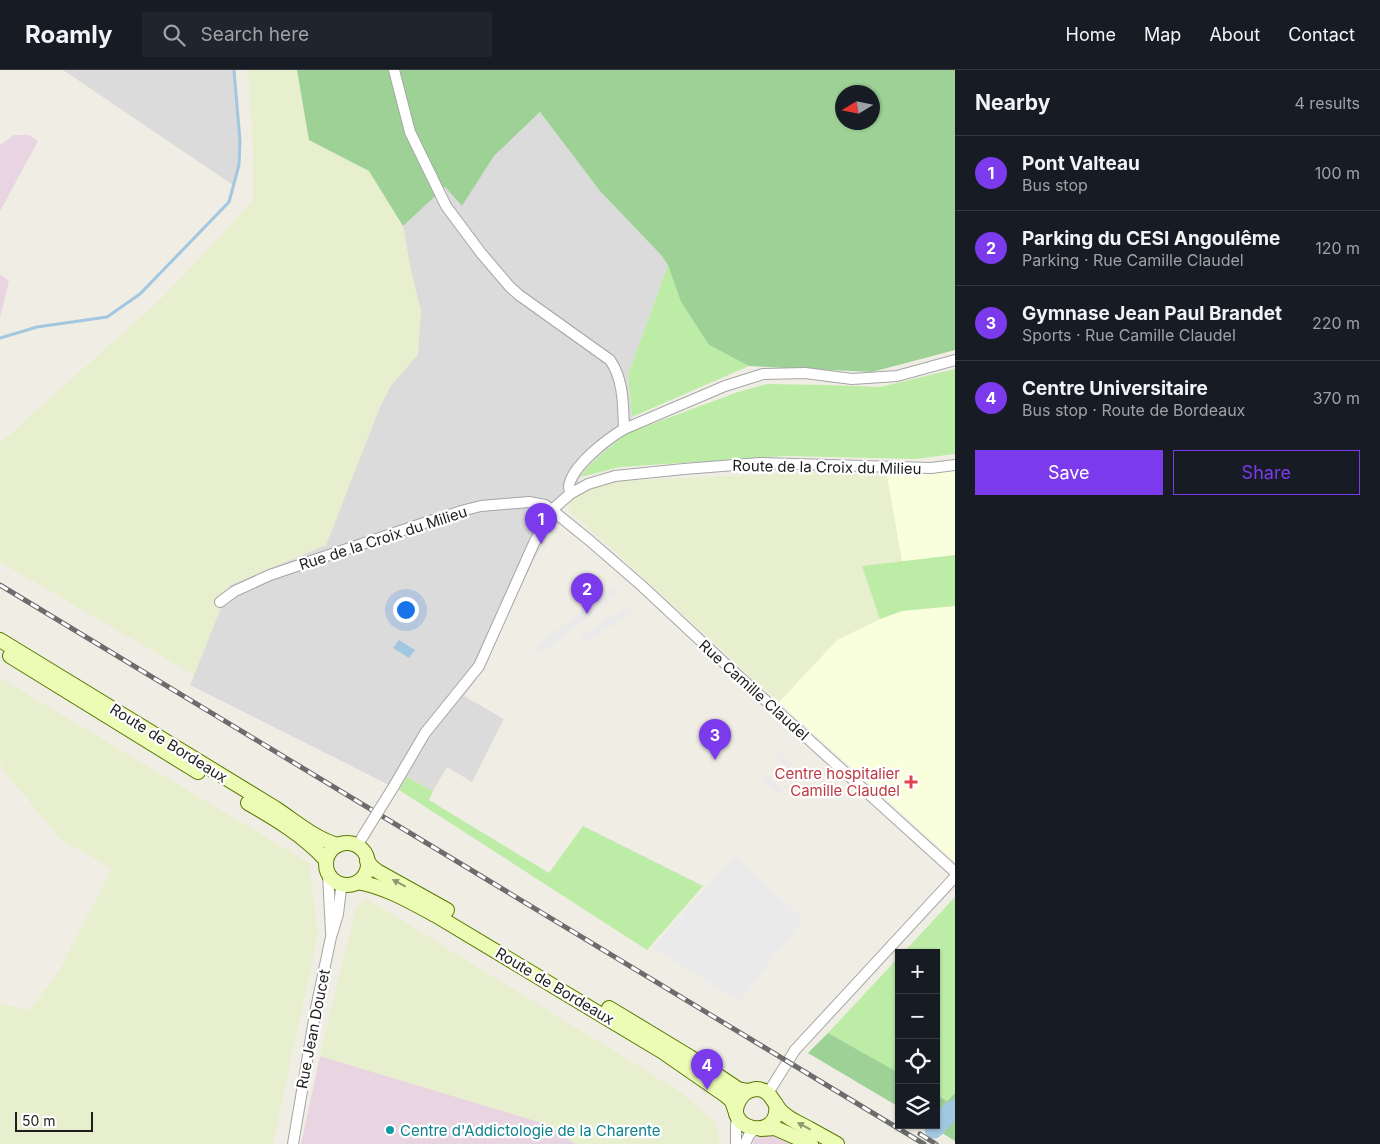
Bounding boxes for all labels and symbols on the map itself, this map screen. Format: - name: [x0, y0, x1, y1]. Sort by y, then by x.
- north arrow: [835, 85, 880, 130]
- street label: Route de la Croix du Milieu: [732, 456, 922, 478]
- street label: Rue de la Croix du Milieu: [297, 502, 469, 574]
- pin: 1: [525, 503, 557, 544]
- pin: 2: [571, 573, 603, 614]
- your location: [393, 597, 419, 623]
- street label: Rue Camille Claudel: [695, 636, 813, 744]
- street label: Route de Bordeaux: [107, 699, 231, 787]
- pin: 3: [699, 719, 731, 760]
- place label: Centre hospitalier Camille Claudel: [775, 764, 900, 800]
- marker: Centre hospitalier Camille Claudel: [904, 775, 918, 789]
- one-way arrow: [392, 879, 407, 887]
- street label: Route de Bordeaux: [492, 943, 618, 1029]
- street label: Rue Jean Doucet: [292, 968, 334, 1090]
- pin: 4: [691, 1049, 723, 1090]
- scale bar: [15, 1109, 92, 1132]
- place label: Centre d'Addictologie de la Charente: [400, 1121, 661, 1140]
- one-way arrow: [797, 1122, 811, 1130]
- marker: Centre d'Addictologie de la Charente: [384, 1124, 396, 1136]

